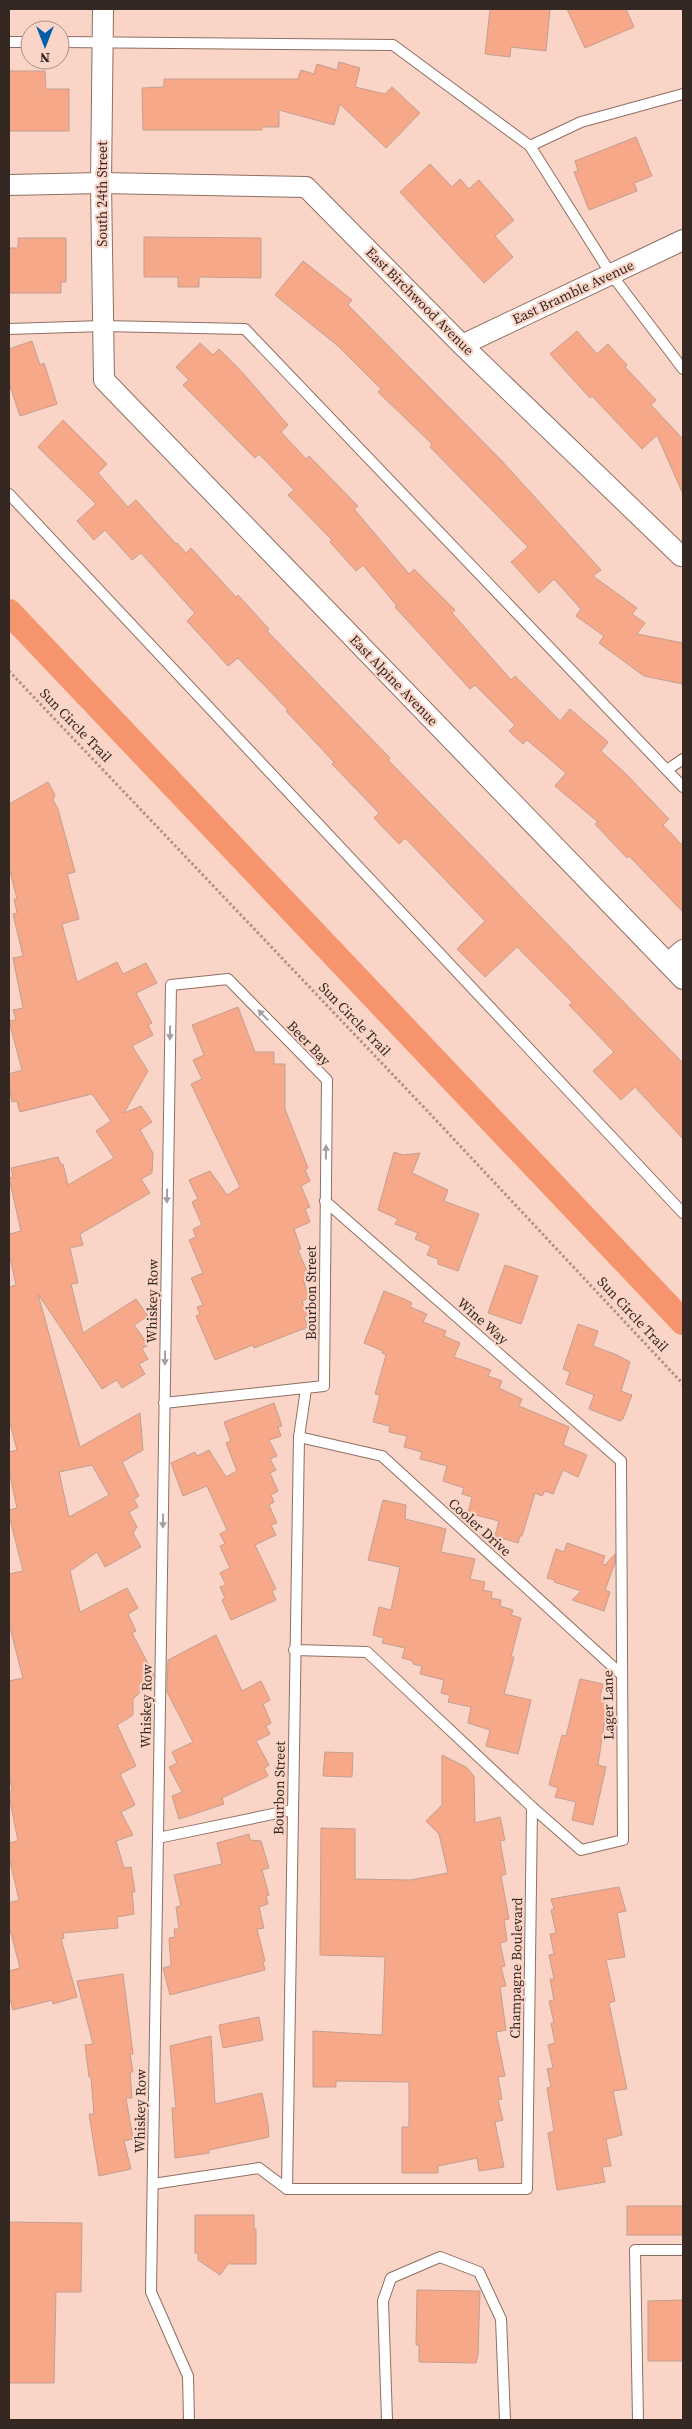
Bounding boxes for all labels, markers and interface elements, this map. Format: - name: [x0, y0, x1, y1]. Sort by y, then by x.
- north arrow: [20, 20, 70, 70]
- text: N: [40, 48, 50, 68]
- street label: South 24th Street: [92, 141, 112, 247]
- street label: East Birchwood Avenue: [361, 242, 479, 360]
- street label: East Bramble Avenue: [509, 255, 637, 329]
- street label: East Alpine Avenue: [345, 630, 443, 730]
- street label: Sun Circle Trail: [35, 684, 117, 766]
- street label: Sun Circle Trail: [314, 978, 396, 1060]
- one-way arrow: [257, 1010, 269, 1022]
- street label: Beer Bay: [283, 1016, 336, 1070]
- one-way arrow: [166, 1026, 174, 1042]
- one-way arrow: [322, 1144, 330, 1160]
- one-way arrow: [163, 1188, 171, 1204]
- street label: Bourbon Street: [301, 1246, 321, 1340]
- street label: Whiskey Row: [141, 1258, 163, 1343]
- street label: Sun Circle Trail: [593, 1272, 673, 1356]
- street label: Wine Way: [453, 1293, 514, 1350]
- one-way arrow: [161, 1351, 169, 1367]
- street label: Cooler Drive: [444, 1493, 516, 1561]
- one-way arrow: [159, 1513, 167, 1529]
- street label: Whiskey Row: [135, 1663, 157, 1748]
- street label: Lager Lane: [597, 1670, 619, 1740]
- street label: Bourbon Street: [268, 1740, 290, 1835]
- street label: Champagne Boulevard: [505, 1897, 527, 2039]
- street label: Whiskey Row: [129, 2068, 151, 2153]

